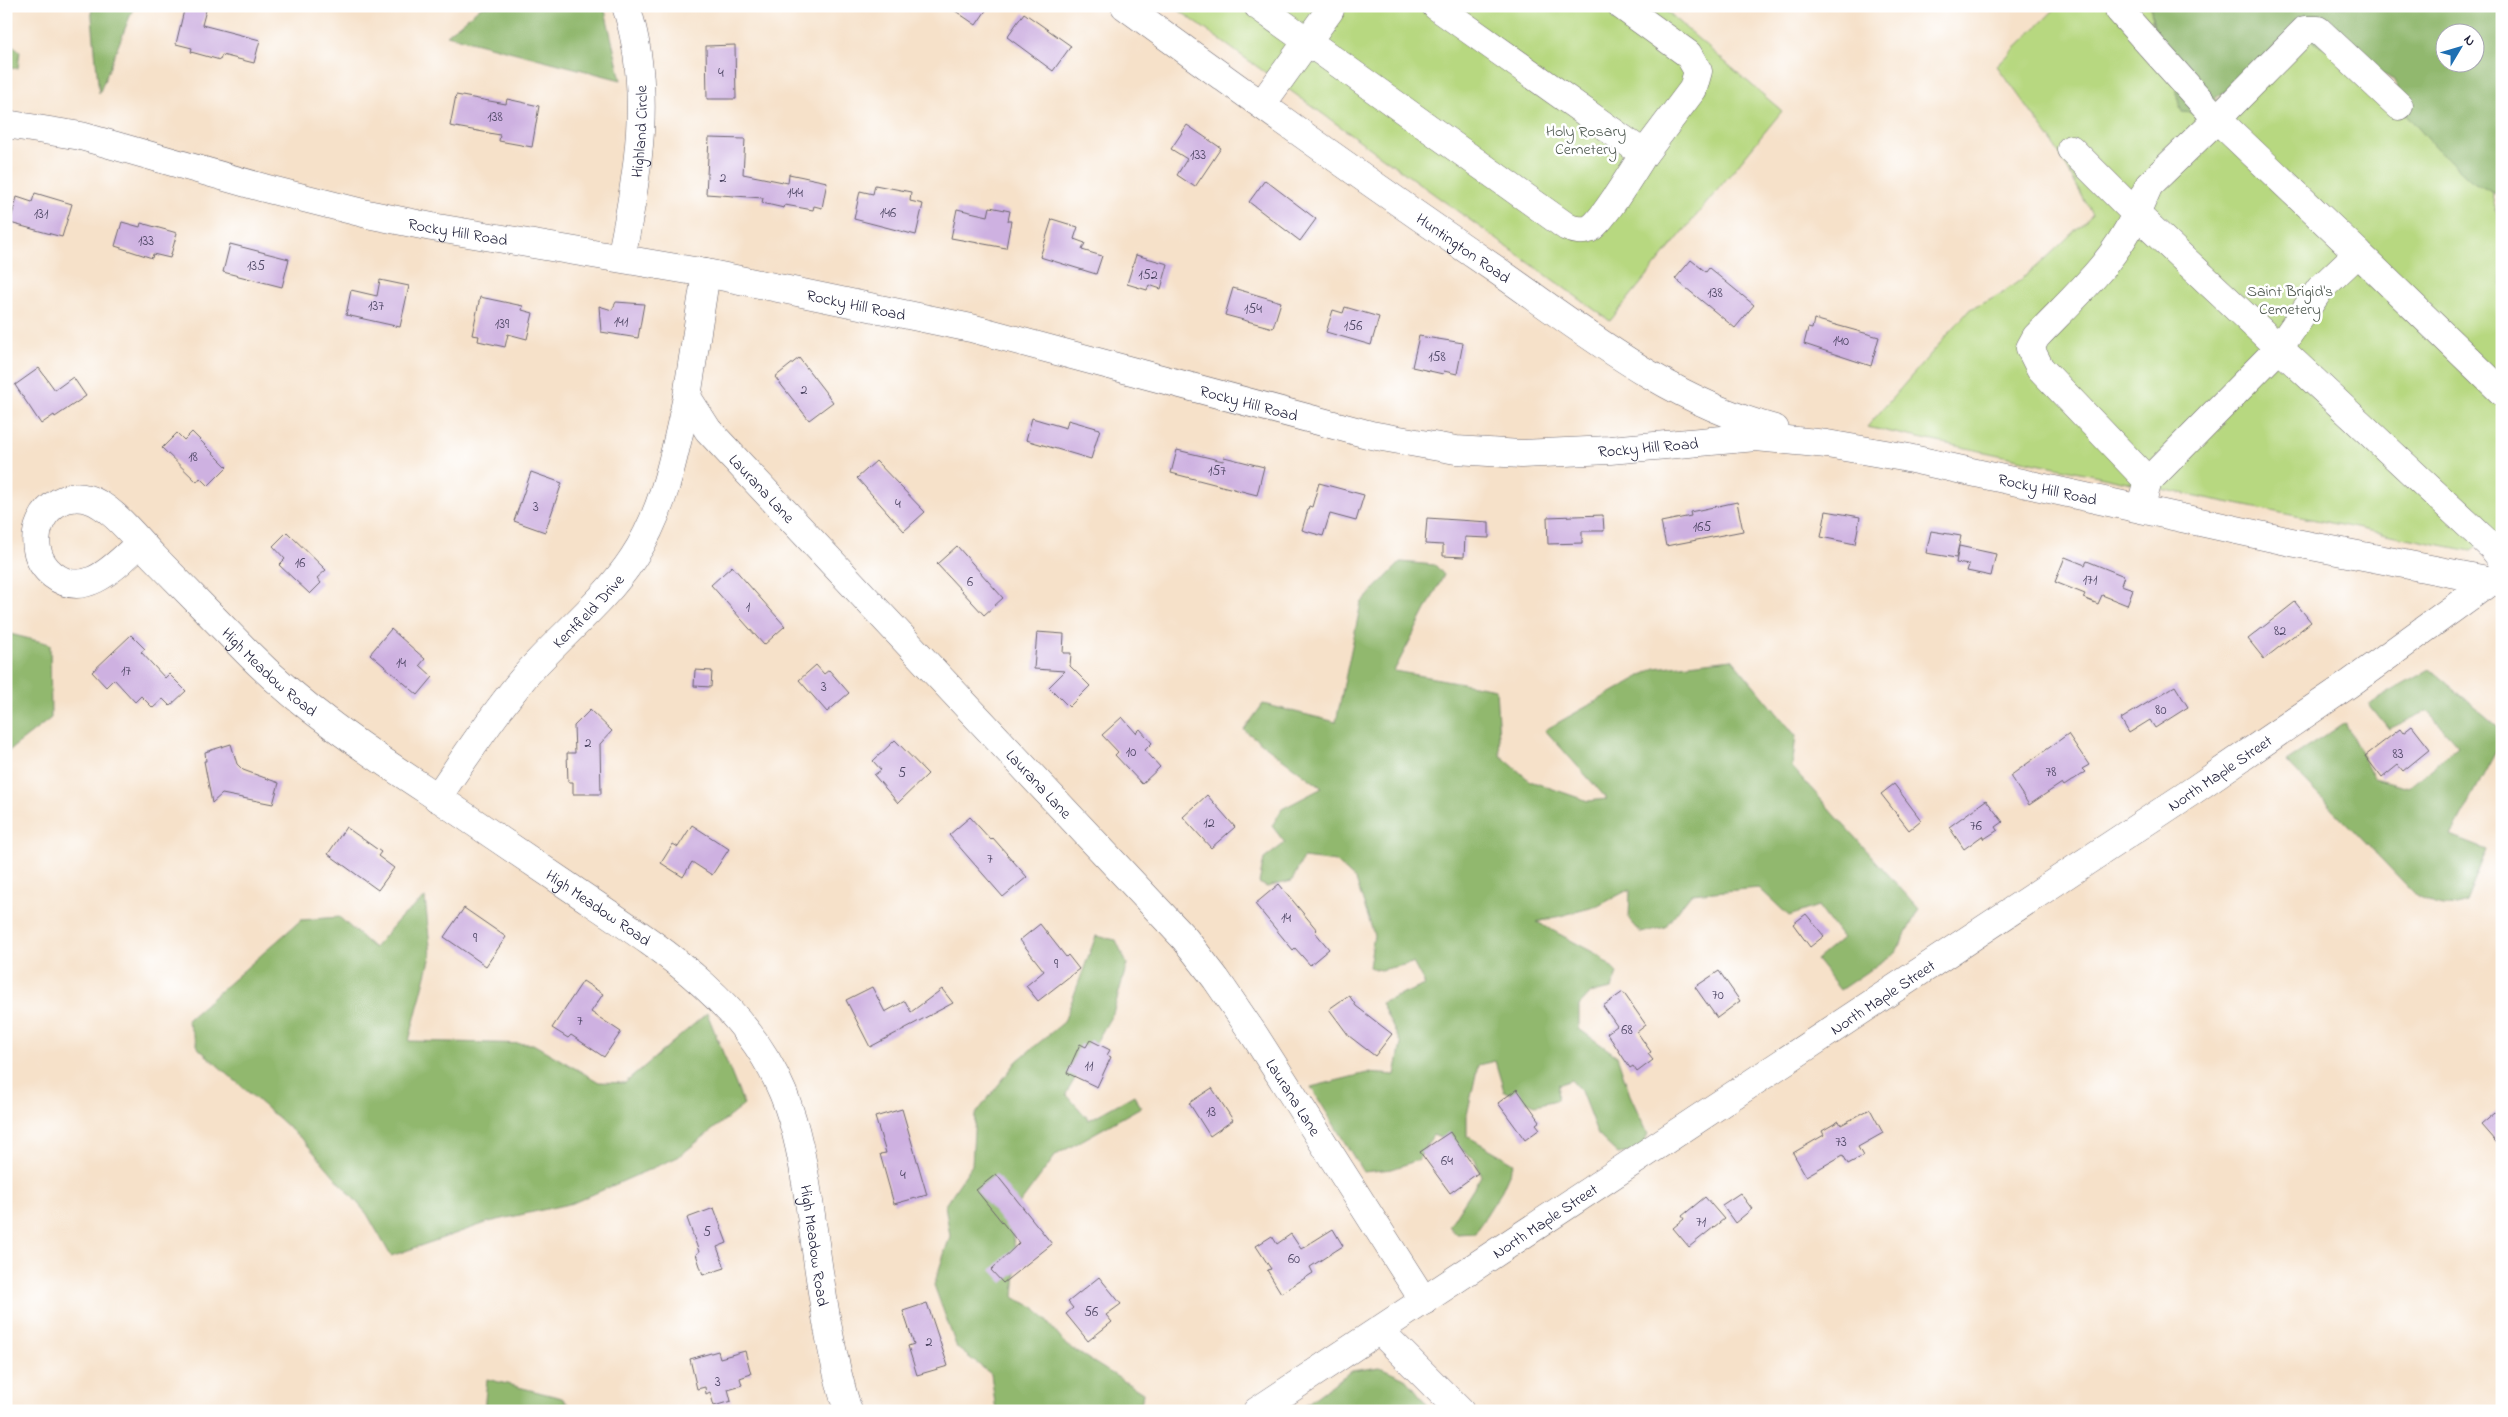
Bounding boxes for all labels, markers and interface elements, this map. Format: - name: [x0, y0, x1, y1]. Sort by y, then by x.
- north arrow: [2436, 22, 2486, 72]
- text: N: [2458, 31, 2480, 51]
- house number: 4: [718, 63, 724, 84]
- street label: Highland Circle: [626, 84, 655, 179]
- house number: 138: [487, 107, 503, 128]
- park label: Holy Rosary Cemetery: [1546, 120, 1626, 162]
- house number: 133: [1190, 145, 1206, 166]
- house number: 2: [720, 168, 727, 189]
- house number: 144: [787, 183, 803, 204]
- house number: 146: [880, 203, 896, 224]
- house number: 131: [34, 204, 49, 225]
- street label: Huntington Road: [1410, 208, 1515, 290]
- street label: Rocky Hill Road: [406, 212, 509, 253]
- house number: 133: [138, 231, 154, 252]
- house number: 135: [247, 256, 265, 277]
- house number: 152: [1138, 265, 1158, 286]
- park label: Saint Brigid's Cemetery: [2247, 280, 2333, 322]
- house number: 138: [1707, 283, 1723, 304]
- street label: Rocky Hill Road: [804, 284, 908, 328]
- house number: 137: [368, 296, 384, 317]
- house number: 154: [1244, 299, 1262, 320]
- house number: 141: [614, 312, 629, 333]
- house number: 139: [495, 314, 510, 335]
- house number: 156: [1344, 316, 1362, 337]
- house number: 140: [1833, 331, 1849, 352]
- house number: 158: [1428, 347, 1446, 368]
- house number: 2: [801, 380, 808, 401]
- street label: Rocky Hill Road: [1197, 380, 1300, 429]
- street label: Rocky Hill Road: [1597, 432, 1699, 465]
- house number: 18: [188, 447, 198, 468]
- street label: Laurana Lane: [722, 449, 800, 530]
- house number: 157: [1208, 461, 1226, 482]
- street label: Rocky Hill Road: [1996, 468, 2099, 513]
- house number: 4: [895, 494, 901, 515]
- house number: 3: [533, 497, 539, 518]
- house number: 165: [1693, 517, 1711, 538]
- house number: 16: [295, 553, 305, 574]
- street label: Kentfield Drive: [548, 569, 631, 655]
- house number: 171: [2083, 570, 2098, 591]
- house number: 6: [967, 572, 973, 593]
- house number: 1: [746, 597, 751, 618]
- house number: 82: [2274, 621, 2286, 642]
- street label: High Meadow Road: [215, 623, 322, 723]
- house number: 14: [396, 653, 406, 674]
- house number: 17: [121, 661, 131, 682]
- house number: 3: [821, 677, 827, 698]
- house number: 80: [2155, 700, 2167, 721]
- street label: North Maple Street: [2163, 730, 2278, 818]
- house number: 2: [585, 733, 592, 754]
- house number: 10: [1126, 742, 1136, 763]
- house number: 83: [2392, 744, 2404, 765]
- street label: Laurana Lane: [999, 745, 1077, 826]
- house number: 78: [2045, 762, 2057, 783]
- house number: 5: [898, 763, 906, 784]
- house number: 12: [1203, 813, 1215, 834]
- house number: 76: [1970, 816, 1982, 837]
- house number: 7: [987, 849, 993, 870]
- street label: High Meadow Road: [540, 864, 655, 953]
- house number: 14: [1281, 908, 1291, 929]
- house number: 9: [473, 928, 478, 949]
- house number: 9: [1054, 954, 1059, 975]
- street label: North Maple Street: [1826, 954, 1941, 1042]
- house number: 70: [1712, 985, 1724, 1006]
- house number: 7: [577, 1011, 583, 1032]
- house number: 68: [1621, 1020, 1633, 1041]
- street label: Laurana Lane: [1259, 1055, 1326, 1142]
- house number: 11: [1085, 1056, 1094, 1077]
- house number: 13: [1206, 1102, 1216, 1123]
- house number: 73: [1835, 1132, 1847, 1153]
- house number: 64: [1441, 1151, 1453, 1172]
- house number: 4: [900, 1165, 906, 1186]
- street label: North Maple Street: [1488, 1178, 1604, 1266]
- street label: High Meadow Road: [792, 1183, 834, 1308]
- house number: 71: [1696, 1212, 1707, 1233]
- house number: 5: [703, 1222, 711, 1243]
- house number: 60: [1288, 1249, 1300, 1270]
- house number: 56: [1084, 1302, 1098, 1323]
- house number: 2: [926, 1332, 933, 1353]
- house number: 3: [715, 1372, 721, 1393]

